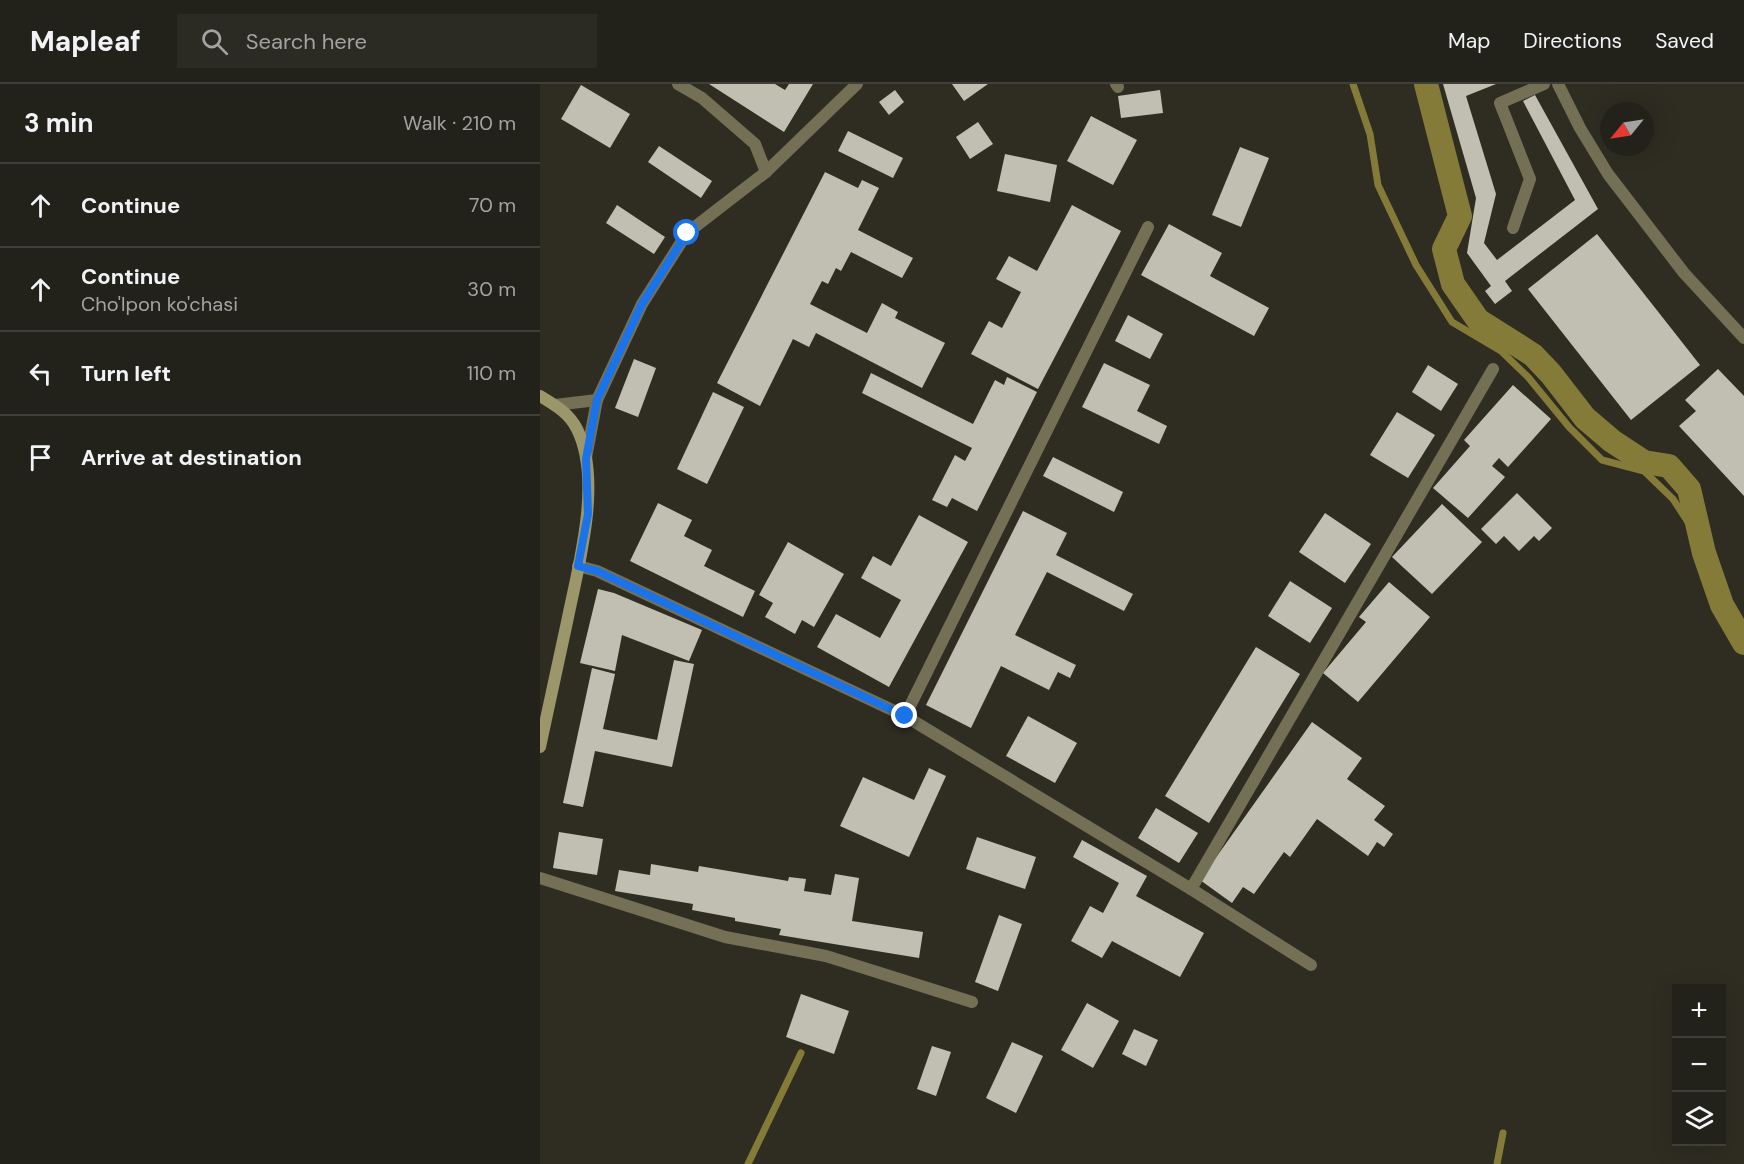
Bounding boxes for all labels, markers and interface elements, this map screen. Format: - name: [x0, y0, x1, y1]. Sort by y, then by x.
- search box: [177, 14, 597, 68]
- text: Mapleaf: [30, 23, 141, 60]
- icon: search: [198, 25, 231, 58]
- text: Search here: [246, 27, 367, 56]
- text: Map: [1448, 27, 1490, 55]
- text: Directions: [1523, 27, 1622, 55]
- text: Saved: [1655, 27, 1714, 55]
- north arrow: [1600, 102, 1654, 156]
- text: 3 min: [24, 106, 93, 140]
- text: Walk · 210 m: [403, 110, 516, 136]
- icon: ahead: [24, 189, 57, 222]
- text: Continue: [81, 191, 180, 220]
- text: 70 m: [469, 192, 516, 218]
- route start: [673, 219, 699, 245]
- text: Continue: [81, 262, 180, 291]
- icon: ahead: [24, 273, 57, 306]
- text: 30 m: [467, 276, 516, 302]
- text: Cho'lpon ko'chasi: [81, 291, 238, 317]
- icon: left: [24, 357, 57, 390]
- text: Turn left: [81, 359, 171, 388]
- text: 110 m: [467, 360, 516, 386]
- icon: arrive: [24, 441, 57, 474]
- text: Arrive at destination: [81, 443, 302, 472]
- route end: [891, 702, 917, 728]
- map controls: [1672, 984, 1726, 1146]
- button: +: [1672, 984, 1726, 1038]
- button: −: [1672, 1038, 1726, 1092]
- button: layers: [1672, 1092, 1726, 1146]

